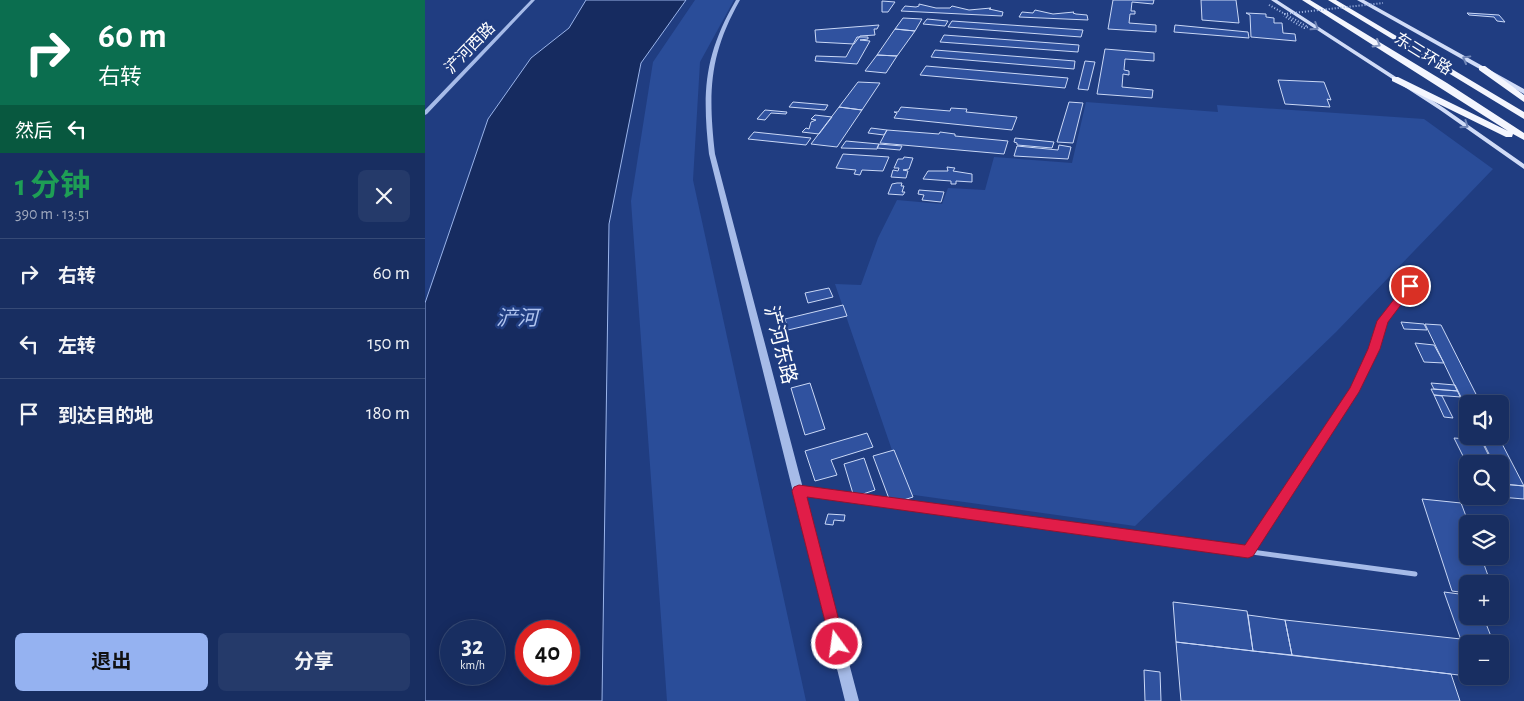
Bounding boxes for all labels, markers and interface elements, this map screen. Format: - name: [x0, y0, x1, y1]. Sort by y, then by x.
- text: 60 m: [98, 19, 167, 54]
- street label: 浐河西路: [441, 19, 498, 77]
- icon: right: [15, 20, 80, 85]
- one-way arrow: [1309, 20, 1318, 30]
- street label: 东三环路: [1392, 29, 1455, 78]
- one-way arrow: [1371, 37, 1380, 47]
- one-way arrow: [1463, 56, 1472, 66]
- text: 右转: [98, 66, 142, 88]
- icon: left: [63, 115, 91, 143]
- one-way arrow: [1459, 119, 1469, 128]
- text: 然后: [15, 122, 53, 141]
- button: close: [358, 170, 410, 222]
- text: 1 分钟: [15, 171, 90, 201]
- text: 390 m · 13:51: [15, 206, 90, 222]
- icon: right: [15, 260, 43, 288]
- text: 60 m: [373, 264, 410, 283]
- pin: [1389, 265, 1431, 307]
- text: 右转: [58, 267, 96, 286]
- icon: arrive: [1396, 272, 1424, 300]
- street label: 浐河东路: [761, 304, 800, 386]
- water label: 浐河: [496, 307, 542, 329]
- icon: left: [15, 330, 43, 358]
- text: 150 m: [367, 334, 410, 353]
- text: 左转: [58, 337, 96, 356]
- map controls: [1459, 395, 1509, 685]
- button: sound: [1459, 395, 1509, 445]
- icon: arrive: [15, 400, 43, 428]
- text: 180 m: [366, 404, 410, 423]
- text: 到达目的地: [58, 407, 153, 426]
- button: search: [1459, 455, 1509, 505]
- button: layers: [1459, 515, 1509, 565]
- button: +: [1459, 575, 1509, 625]
- position arrow: [810, 617, 862, 669]
- speed limit sign: 40: [515, 620, 580, 685]
- button: 退出: [15, 633, 208, 691]
- button: 分享: [218, 633, 410, 691]
- text: 32: [461, 634, 484, 659]
- button: −: [1459, 635, 1509, 685]
- text: km/h: [460, 659, 485, 671]

